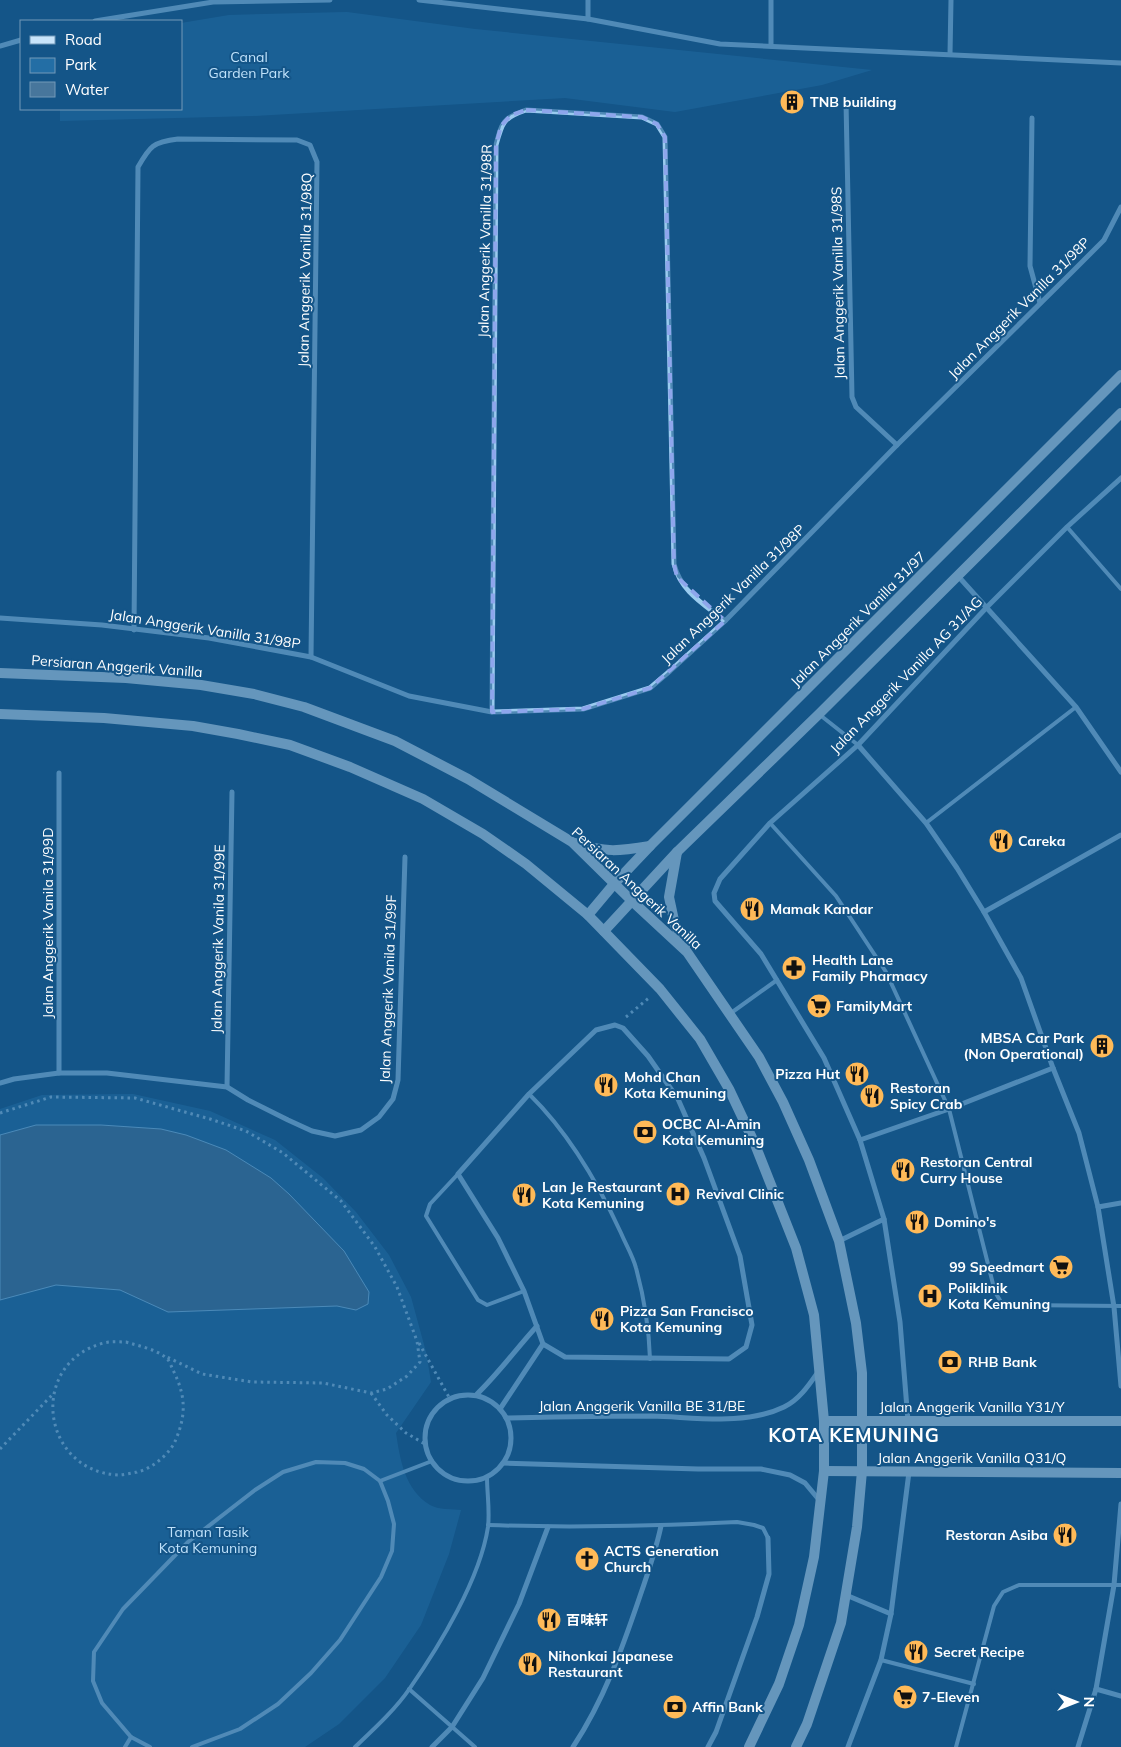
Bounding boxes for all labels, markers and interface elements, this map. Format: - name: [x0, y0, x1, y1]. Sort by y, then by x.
- legend: [20, 20, 182, 110]
- text: Road: [65, 30, 102, 49]
- park label: Canal Garden Park: [209, 48, 290, 82]
- text: Park: [65, 55, 97, 74]
- text: Water: [65, 80, 109, 99]
- building icon: TNB building: [779, 89, 805, 115]
- place label: TNB building: [810, 93, 897, 111]
- street label: Jalan Anggerik Vanilla 31/98R: [474, 144, 496, 338]
- street label: Jalan Anggerik Vanilla 31/98Q: [294, 172, 316, 368]
- street label: Jalan Anggerik Vanilla 31/98S: [827, 186, 849, 380]
- street label: Jalan Anggerik Vanilla 31/98P: [944, 233, 1094, 383]
- street label: Jalan Anggerik Vanilla 31/98P: [657, 520, 809, 668]
- street label: Jalan Anggerik Vanilla 31/97: [787, 548, 929, 690]
- street label: Jalan Anggerik Vanilla AG 31/AG: [826, 593, 986, 757]
- street label: Jalan Anggerik Vanilla 31/98P: [108, 605, 302, 653]
- street label: Persiaran Anggerik Vanilla: [31, 651, 203, 681]
- street label: Persiaran Anggerik Vanilla: [568, 823, 706, 953]
- street label: Jalan Anggerik Vanila 31/99D: [39, 827, 57, 1019]
- restaurant icon: Careka: [988, 828, 1014, 854]
- place label: Careka: [1018, 832, 1065, 850]
- street label: Jalan Anggerik Vanila 31/99E: [207, 844, 229, 1034]
- street label: Jalan Anggerik Vanila 31/99F: [376, 894, 400, 1084]
- restaurant icon: Mamak Kandar: [739, 896, 765, 922]
- place label: Mamak Kandar: [770, 900, 873, 918]
- place label: Health Lane Family Pharmacy: [812, 951, 928, 985]
- pharmacy icon: Health Lane Family Pharmacy: [781, 955, 807, 981]
- supermarket icon: FamilyMart: [806, 993, 832, 1019]
- place label: FamilyMart: [836, 997, 913, 1015]
- place label: MBSA Car Park (Non Operational): [963, 1029, 1084, 1063]
- building icon: MBSA Car Park (Non Operational): [1089, 1033, 1115, 1059]
- restaurant icon: Pizza Hut: [844, 1061, 870, 1087]
- place label: Pizza Hut: [775, 1065, 841, 1083]
- place label: Mohd Chan Kota Kemuning: [624, 1068, 726, 1102]
- restaurant icon: Mohd Chan Kota Kemuning: [593, 1072, 619, 1098]
- place label: Restoran Spicy Crab: [890, 1079, 963, 1113]
- restaurant icon: Restoran Spicy Crab: [859, 1083, 885, 1109]
- place label: OCBC Al-Amin Kota Kemuning: [662, 1115, 764, 1149]
- bank icon: OCBC Al-Amin Kota Kemuning: [632, 1119, 658, 1145]
- place label: Restoran Central Curry House: [920, 1153, 1032, 1187]
- restaurant icon: Restoran Central Curry House: [890, 1157, 916, 1183]
- place label: Lan Je Restaurant Kota Kemuning: [542, 1178, 663, 1212]
- hospital icon: Revival Clinic: [665, 1181, 691, 1207]
- restaurant icon: Lan Je Restaurant Kota Kemuning: [511, 1182, 537, 1208]
- place label: Revival Clinic: [696, 1185, 784, 1203]
- restaurant icon: Domino's: [904, 1209, 930, 1235]
- place label: Domino's: [934, 1213, 996, 1231]
- supermarket icon: 99 Speedmart: [1048, 1254, 1074, 1280]
- place label: 99 Speedmart: [949, 1258, 1045, 1276]
- place label: Poliklinik Kota Kemuning: [948, 1279, 1050, 1313]
- hospital icon: Poliklinik Kota Kemuning: [917, 1283, 943, 1309]
- place label: Pizza San Francisco Kota Kemuning: [620, 1302, 754, 1336]
- restaurant icon: Pizza San Francisco Kota Kemuning: [589, 1306, 615, 1332]
- bank icon: RHB Bank: [937, 1349, 963, 1375]
- place label: RHB Bank: [968, 1353, 1037, 1371]
- street label: Jalan Anggerik Vanilla BE 31/BE: [539, 1397, 745, 1415]
- street label: Jalan Anggerik Vanilla Y31/Y: [880, 1398, 1065, 1416]
- district label: KOTA KEMUNING: [768, 1423, 940, 1447]
- street label: Jalan Anggerik Vanilla Q31/Q: [878, 1449, 1066, 1467]
- restaurant icon: Restoran Asiba: [1052, 1522, 1078, 1548]
- park label: Taman Tasik Kota Kemuning: [159, 1523, 257, 1557]
- place label: Restoran Asiba: [945, 1526, 1048, 1544]
- place label: ACTS Generation Church: [604, 1542, 719, 1576]
- church icon: ACTS Generation Church: [574, 1546, 600, 1572]
- restaurant icon: 百味轩: [536, 1607, 562, 1633]
- place label: 百味轩: [566, 1611, 608, 1629]
- restaurant icon: Secret Recipe: [903, 1639, 929, 1665]
- place label: Secret Recipe: [934, 1643, 1025, 1661]
- place label: Nihonkai Japanese Restaurant: [548, 1647, 673, 1681]
- restaurant icon: Nihonkai Japanese Restaurant: [517, 1651, 543, 1677]
- north arrow: [1051, 1677, 1101, 1727]
- supermarket icon: 7-Eleven: [892, 1684, 918, 1710]
- place label: 7-Eleven: [922, 1688, 980, 1706]
- bank icon: Affin Bank: [662, 1694, 688, 1720]
- text: N: [1080, 1697, 1098, 1707]
- place label: Affin Bank: [692, 1698, 763, 1716]

